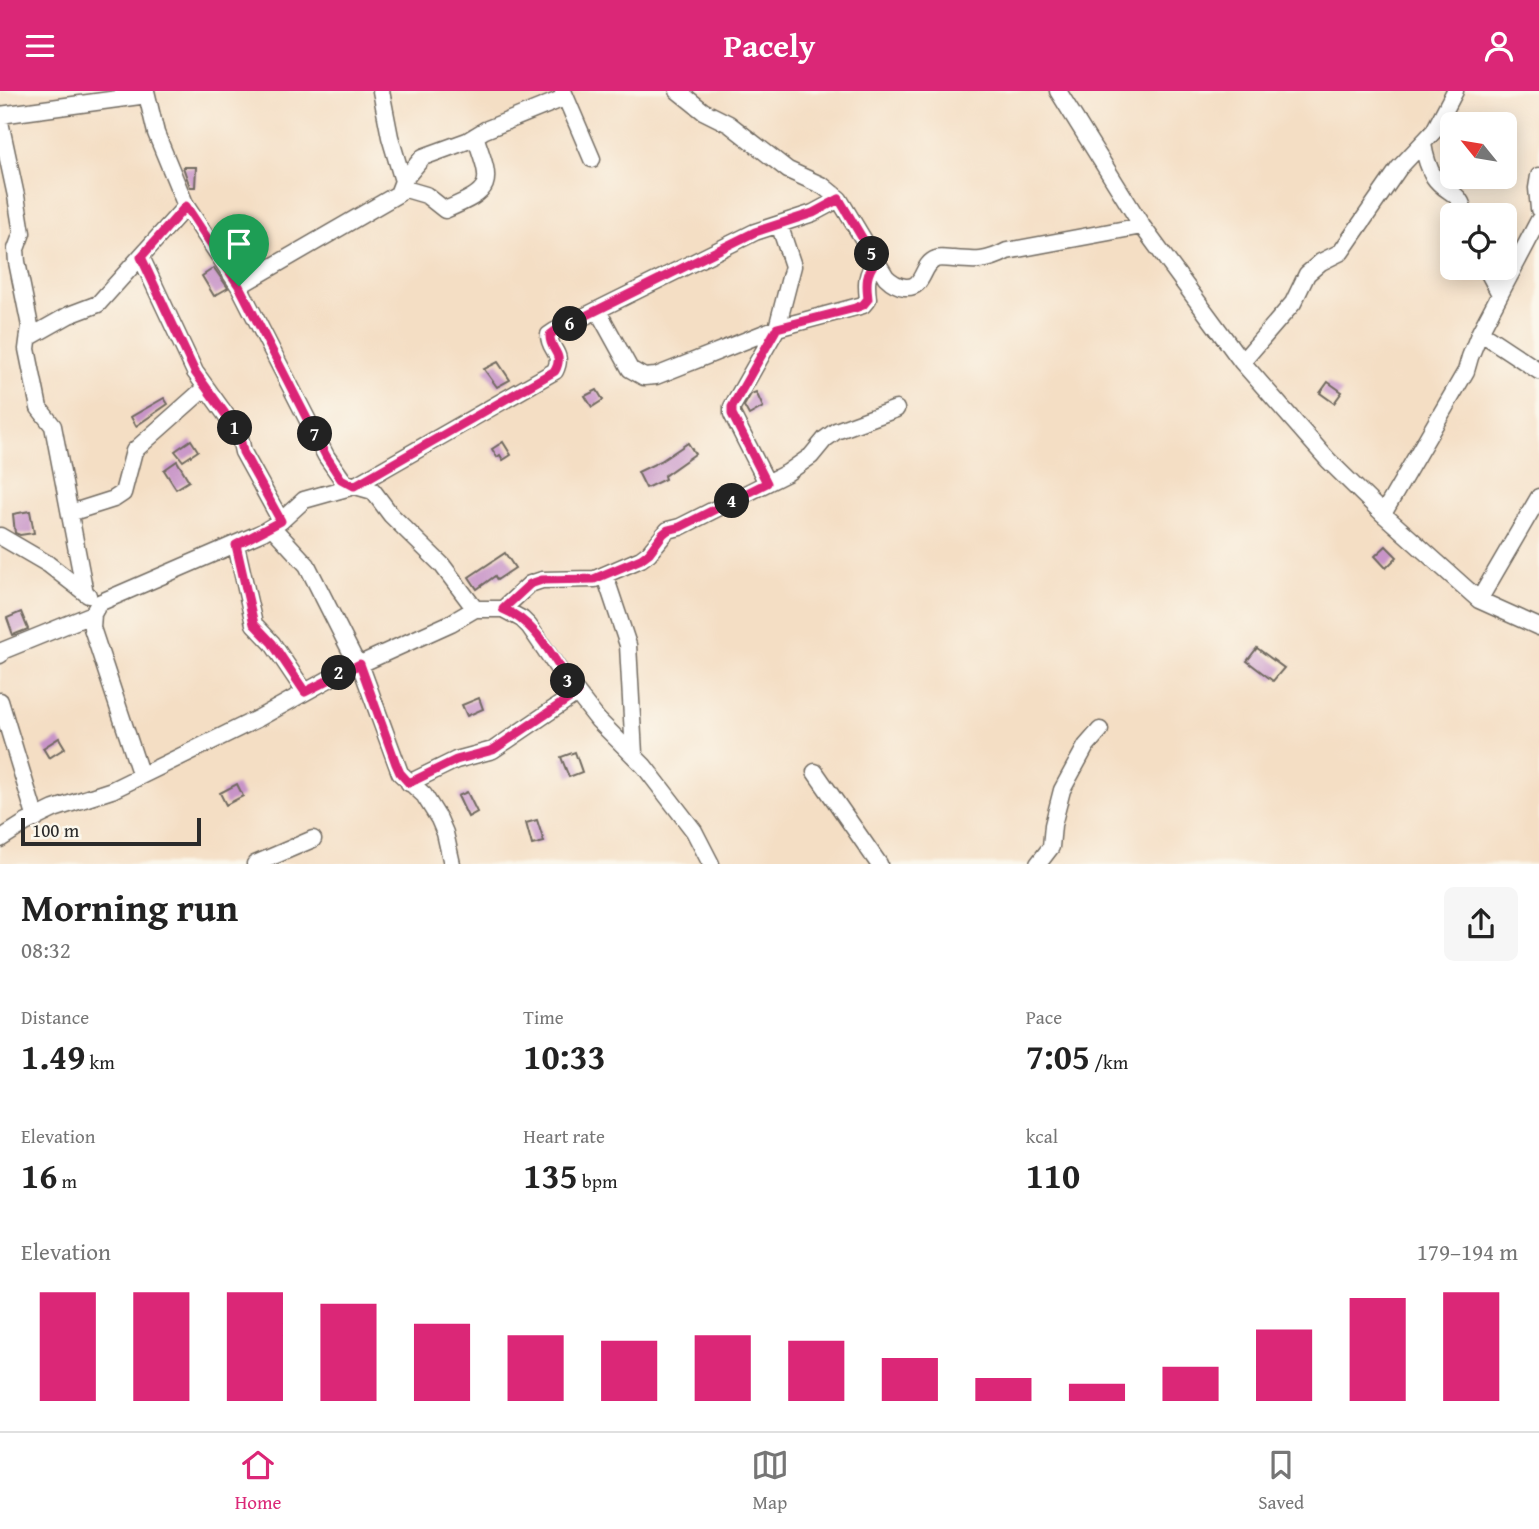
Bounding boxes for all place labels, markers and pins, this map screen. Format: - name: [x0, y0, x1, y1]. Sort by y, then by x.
- pin: [209, 214, 269, 286]
- pin: 5: [854, 237, 890, 271]
- pin: 6: [552, 307, 588, 341]
- pin: 1: [218, 411, 252, 445]
- pin: 7: [298, 417, 332, 451]
- pin: 4: [714, 483, 750, 519]
- pin: 2: [322, 655, 356, 691]
- pin: 3: [550, 663, 586, 699]

